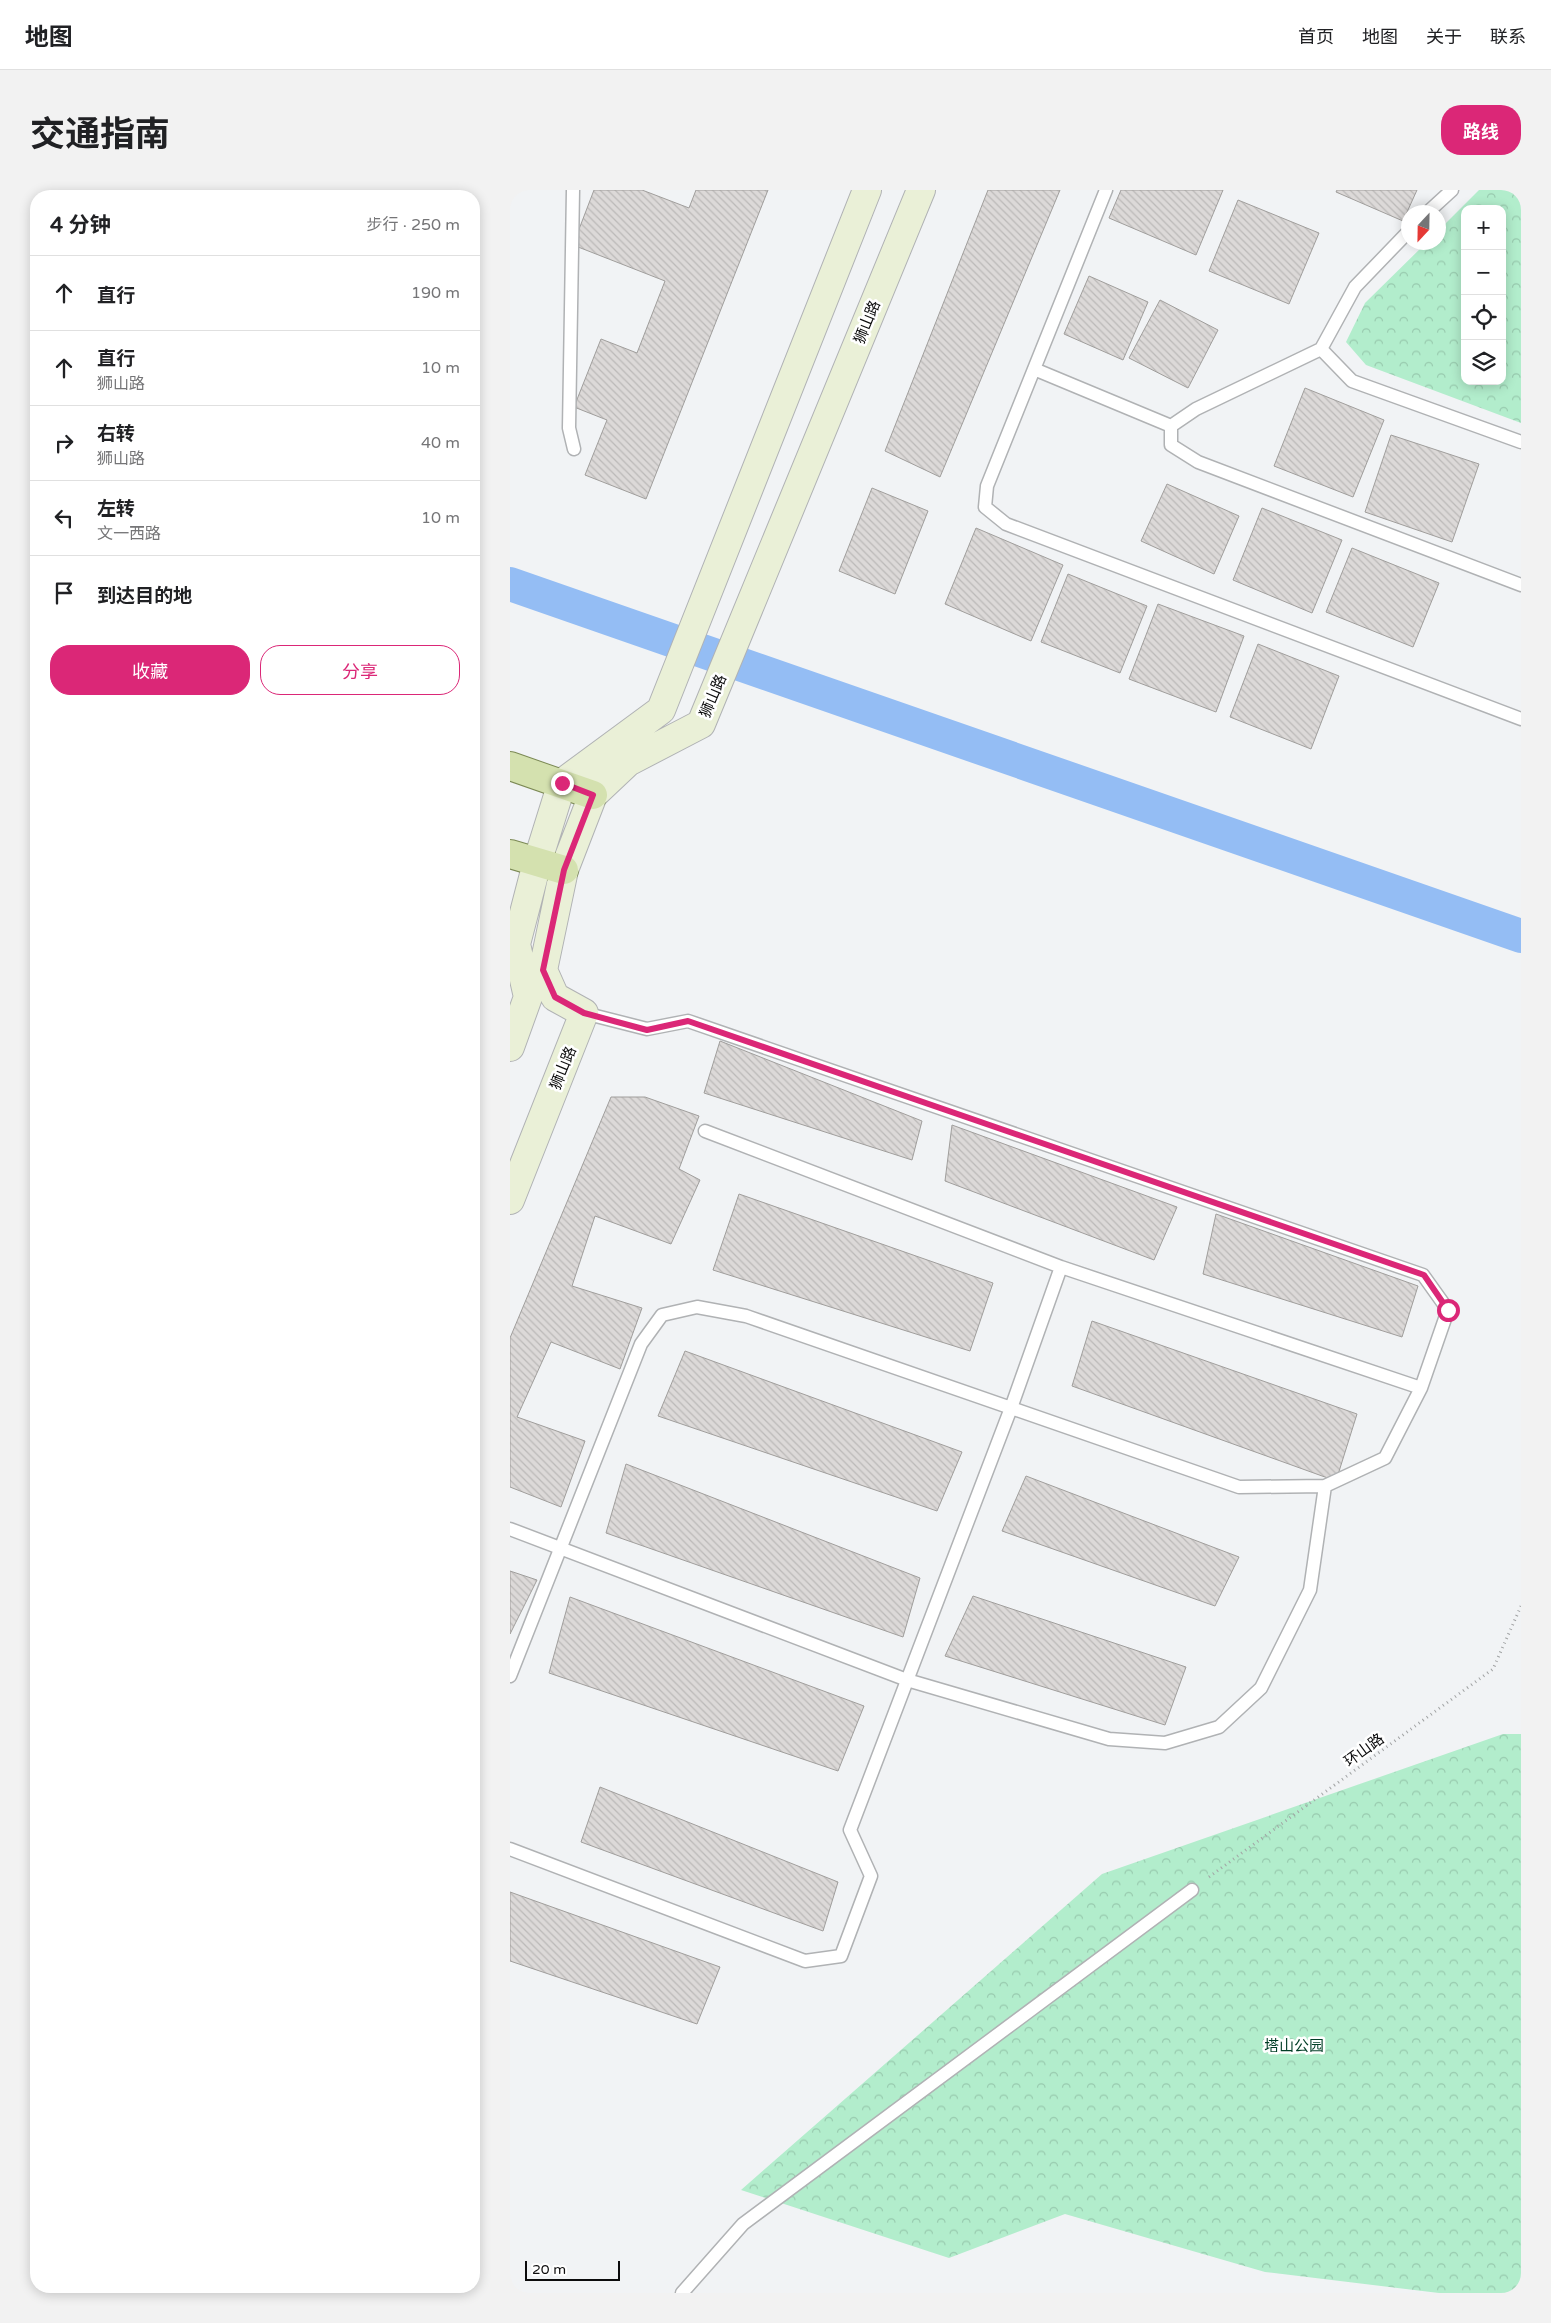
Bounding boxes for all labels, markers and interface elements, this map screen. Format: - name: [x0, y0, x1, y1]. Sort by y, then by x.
- text: 地图: [25, 23, 73, 52]
- text: 首页: [1298, 26, 1334, 48]
- text: 地图: [1362, 26, 1398, 48]
- text: 关于: [1426, 26, 1462, 48]
- text: 联系: [1490, 26, 1526, 48]
- button: 路线: [1441, 105, 1521, 155]
- text: 交通指南: [30, 114, 170, 156]
- north arrow: [1401, 205, 1446, 250]
- map controls: [1461, 205, 1506, 385]
- button: +: [1461, 205, 1506, 250]
- text: 4 分钟: [50, 213, 111, 238]
- text: 步行 · 250 m: [367, 215, 460, 235]
- button: −: [1461, 250, 1506, 295]
- icon: ahead: [50, 279, 78, 307]
- text: 190 m: [411, 283, 460, 303]
- text: 直行: [97, 285, 135, 307]
- button: locate: [1461, 295, 1506, 340]
- street label: 狮山路: [850, 298, 884, 346]
- button: layers: [1461, 340, 1506, 385]
- text: 直行: [97, 348, 135, 370]
- icon: ahead: [50, 354, 78, 382]
- text: 10 m: [421, 358, 460, 378]
- text: 狮山路: [97, 374, 145, 394]
- text: 右转: [97, 423, 135, 445]
- icon: right: [50, 429, 78, 457]
- text: 40 m: [421, 433, 460, 453]
- text: 狮山路: [97, 449, 145, 469]
- text: 左转: [97, 498, 135, 520]
- icon: left: [50, 504, 78, 532]
- text: 10 m: [421, 508, 460, 528]
- text: 文一西路: [97, 524, 161, 544]
- icon: arrive: [50, 579, 78, 607]
- text: 到达目的地: [97, 585, 192, 607]
- button: 收藏: [50, 645, 250, 695]
- button: 分享: [260, 645, 460, 695]
- street label: 狮山路: [696, 672, 730, 720]
- route end: [551, 772, 574, 795]
- street label: 狮山路: [546, 1044, 580, 1092]
- route start: [1437, 1299, 1460, 1322]
- street label: 环山路: [1341, 1729, 1387, 1771]
- park label: 塔山公园: [1264, 2037, 1324, 2055]
- scale bar: [525, 2258, 620, 2281]
- text: 20 m: [532, 2261, 566, 2278]

